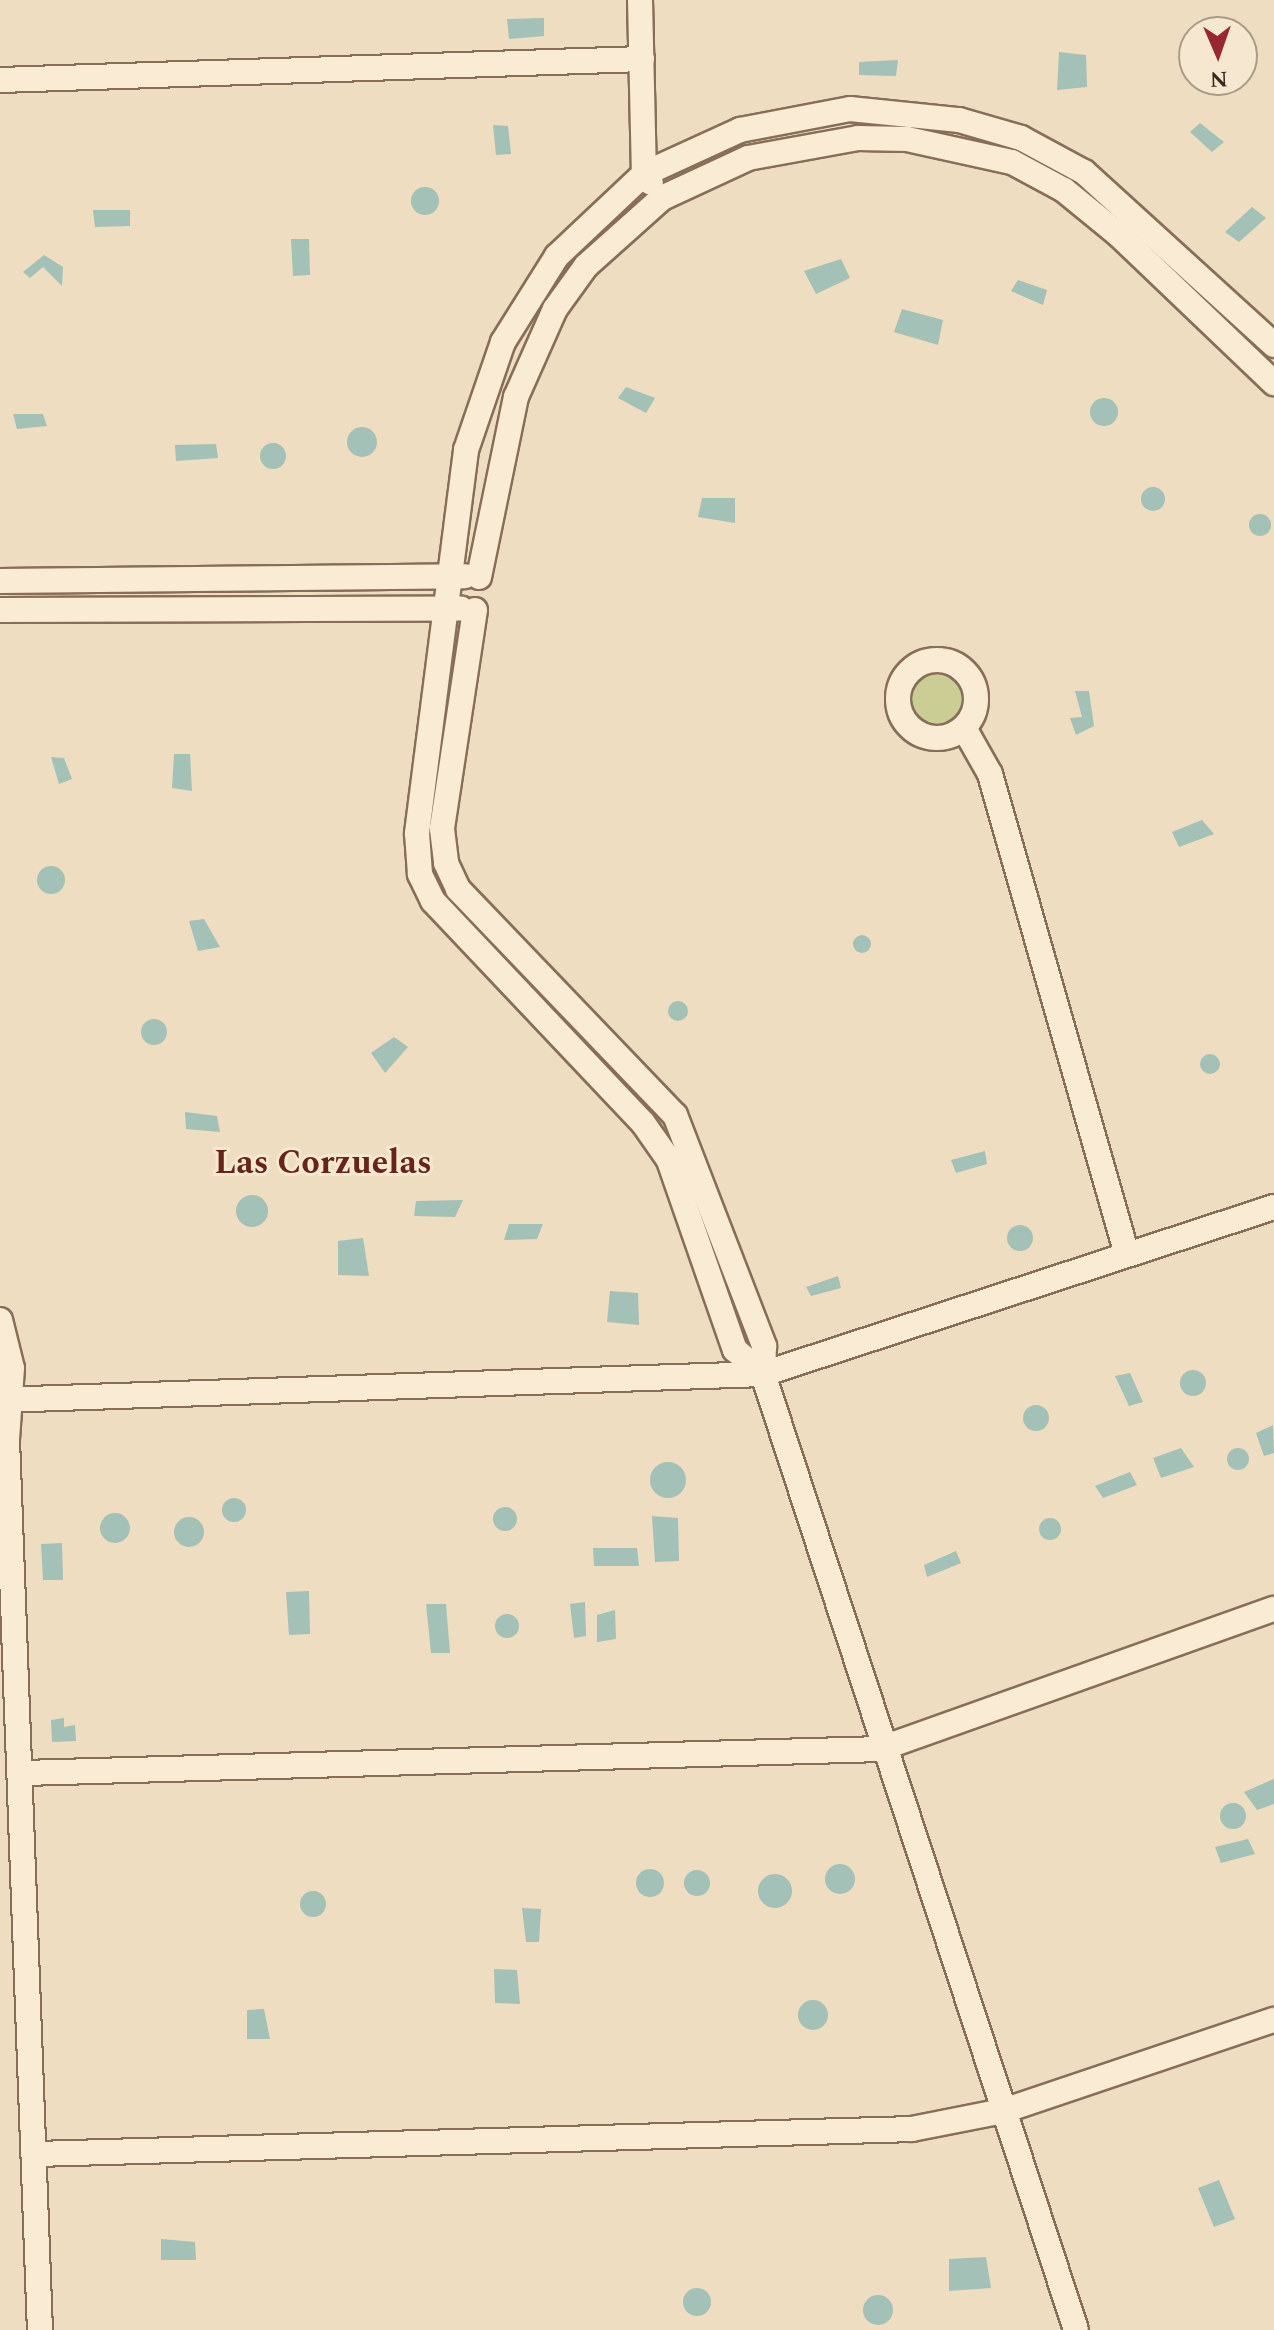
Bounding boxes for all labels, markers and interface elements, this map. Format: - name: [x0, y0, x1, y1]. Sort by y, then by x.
- north arrow: [1178, 16, 1258, 96]
- text: N: [1209, 62, 1228, 95]
- district label: Las Corzuelas: [214, 1144, 432, 1184]

